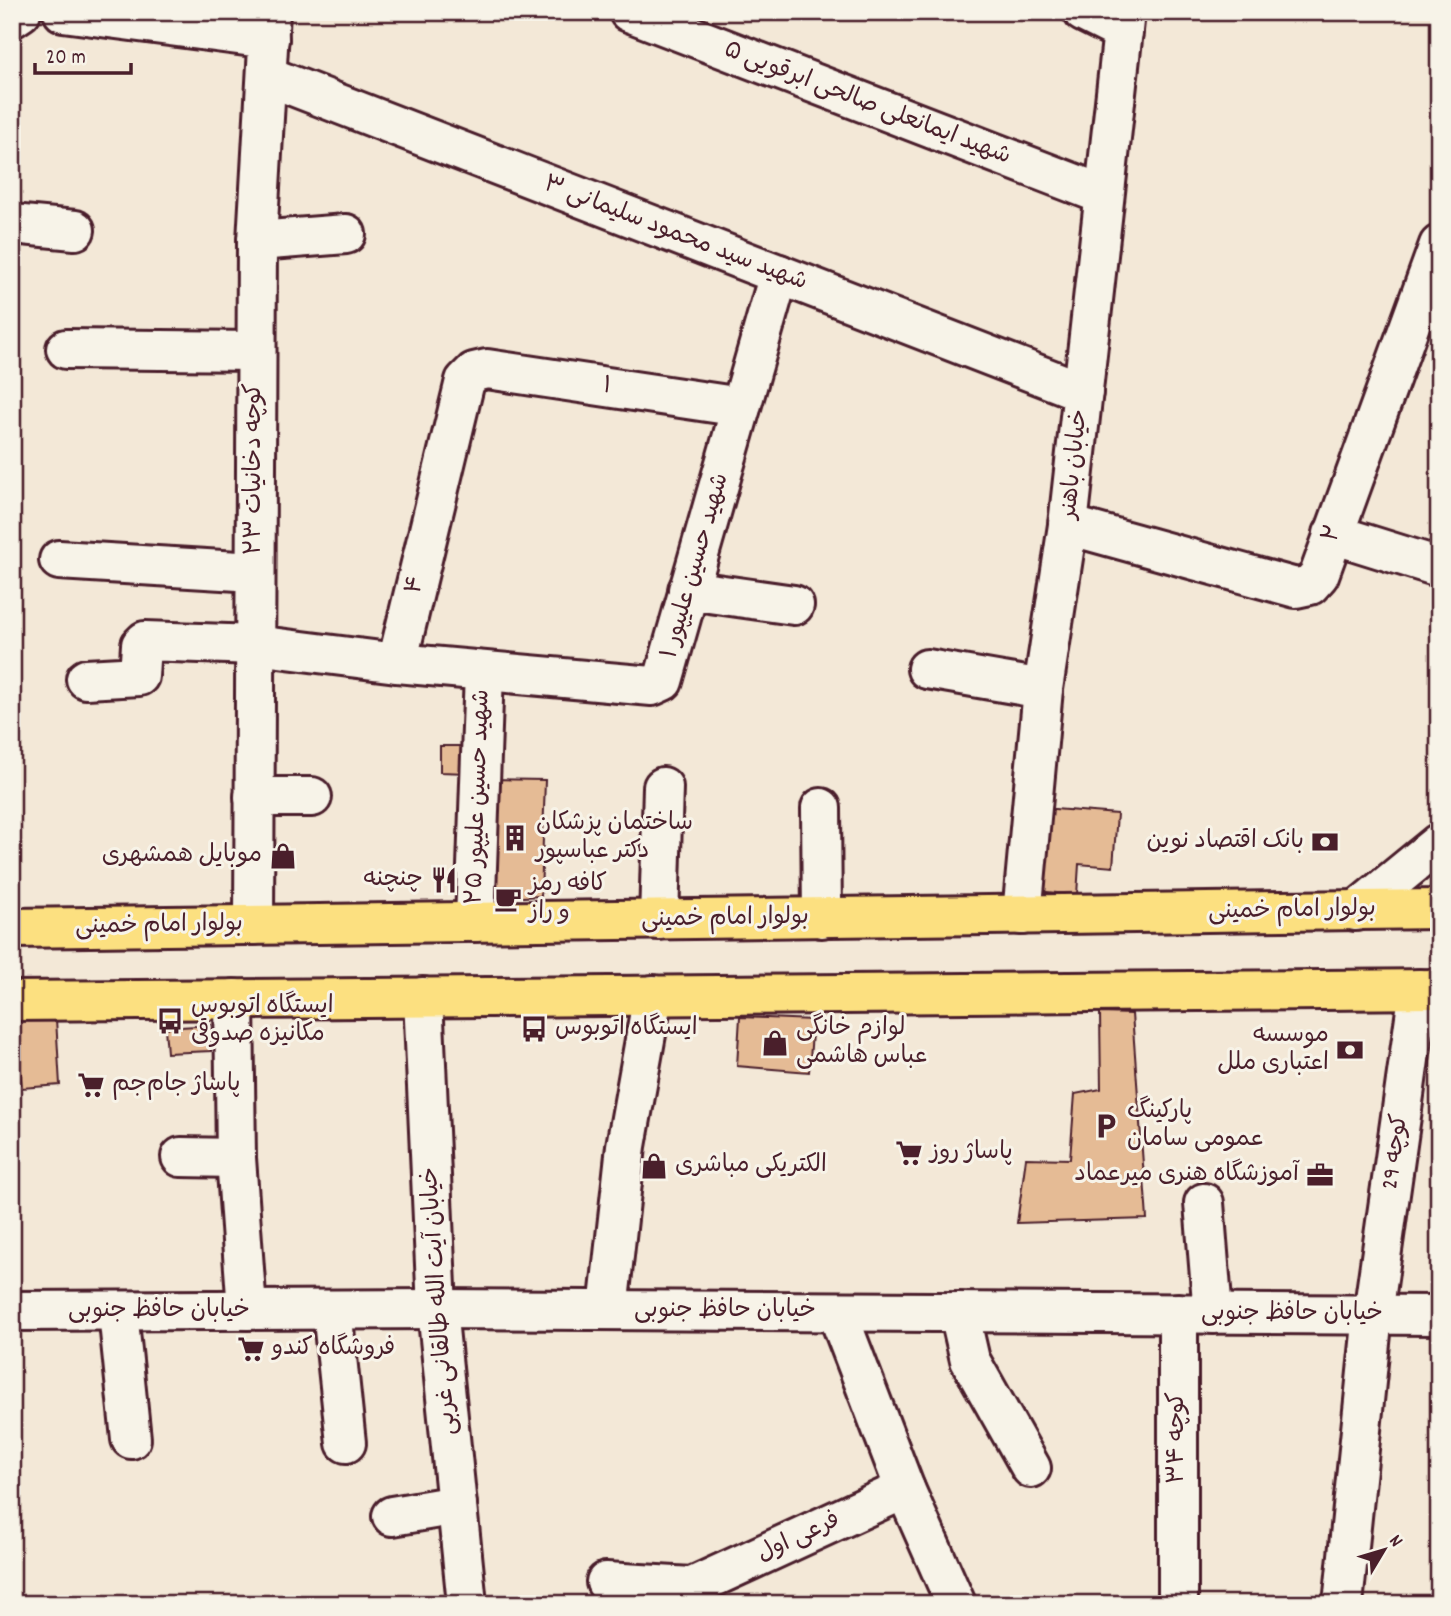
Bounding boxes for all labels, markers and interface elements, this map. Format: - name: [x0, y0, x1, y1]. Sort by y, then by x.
- scale bar: [35, 32, 131, 76]
- street label: شهید ایمانعلی صالحی ابرقویی ۵: [719, 34, 1015, 174]
- text: 20 m: [46, 44, 86, 74]
- street label: شهید سید محمود سلیمانی ۳: [538, 168, 812, 300]
- street label: ۱: [600, 370, 614, 404]
- street label: کوچه دخانیات ۲۳: [238, 383, 272, 555]
- street label: خیابان باهنر: [1052, 408, 1098, 522]
- street label: شهید حسین علیپور ۱: [653, 469, 739, 663]
- street label: ۲: [1314, 521, 1352, 547]
- street label: ۴: [397, 572, 435, 598]
- street label: شهید حسین علیپور ۲۵: [458, 689, 500, 905]
- place label: ساختمان پزشکان دکتر عباسپور: [534, 807, 693, 869]
- building icon: ساختمان پزشکان دکتر عباسپور: [500, 823, 530, 853]
- place label: بانک اقتصاد نوین: [1146, 825, 1304, 859]
- bank icon: بانک اقتصاد نوین: [1310, 827, 1340, 857]
- place label: موبایل همشهری: [102, 839, 262, 873]
- shop icon: موبایل همشهری: [268, 841, 298, 871]
- place label: چنچنه: [364, 863, 423, 897]
- restaurant icon: چنچنه: [429, 865, 459, 895]
- place label: کافه رمز و راز: [527, 868, 607, 930]
- cafe icon: کافه رمز و راز: [493, 884, 523, 914]
- street label: بولوار امام خمینی: [1208, 893, 1376, 929]
- street label: بولوار امام خمینی: [641, 901, 809, 937]
- street label: بولوار امام خمینی: [75, 908, 243, 944]
- place label: ایستگاه اتوبوس مکانیزه صدوقی: [191, 990, 334, 1052]
- bus stop icon: ایستگاه اتوبوس مکانیزه صدوقی: [155, 1006, 185, 1036]
- place label: ایستگاه اتوبوس: [555, 1012, 698, 1046]
- place label: لوازم خانگی عباس هاشمی: [796, 1012, 927, 1074]
- bus stop icon: ایستگاه اتوبوس: [519, 1014, 549, 1044]
- place label: موسسه اعتباری ملل: [1217, 1019, 1329, 1081]
- shop icon: لوازم خانگی عباس هاشمی: [760, 1028, 790, 1058]
- bank icon: موسسه اعتباری ملل: [1335, 1035, 1365, 1065]
- place label: پاساژ جام‌جم: [112, 1068, 240, 1102]
- supermarket icon: پاساژ جام‌جم: [76, 1070, 106, 1100]
- place label: پارکینگ عمومی سامان: [1127, 1095, 1265, 1157]
- parking icon: پارکینگ عمومی سامان: [1091, 1111, 1121, 1141]
- street label: کوچه 29: [1374, 1112, 1418, 1192]
- place label: پاساژ روز: [928, 1136, 1013, 1170]
- supermarket icon: پاساژ روز: [894, 1138, 924, 1168]
- place label: الکتریکی مباشری: [675, 1149, 827, 1183]
- shop icon: الکتریکی مباشری: [639, 1151, 669, 1181]
- place label: آموزشگاه هنری میرعماد: [1074, 1158, 1300, 1192]
- office icon: آموزشگاه هنری میرعماد: [1305, 1160, 1335, 1190]
- street label: خیابان آیت الله طالقانی غربی: [414, 1166, 466, 1436]
- street label: خیابان حافظ جنوبی: [68, 1294, 250, 1328]
- street label: خیابان حافظ جنوبی: [634, 1294, 816, 1328]
- street label: خیابان حافظ جنوبی: [1201, 1297, 1383, 1331]
- place label: فروشگاه کندو: [271, 1332, 395, 1366]
- supermarket icon: فروشگاه کندو: [236, 1334, 266, 1364]
- street label: کوچه ۳۴: [1161, 1392, 1195, 1484]
- street label: فرعی اول: [752, 1504, 846, 1572]
- north arrow: [1350, 1514, 1420, 1584]
- text: N: [1381, 1530, 1408, 1554]

